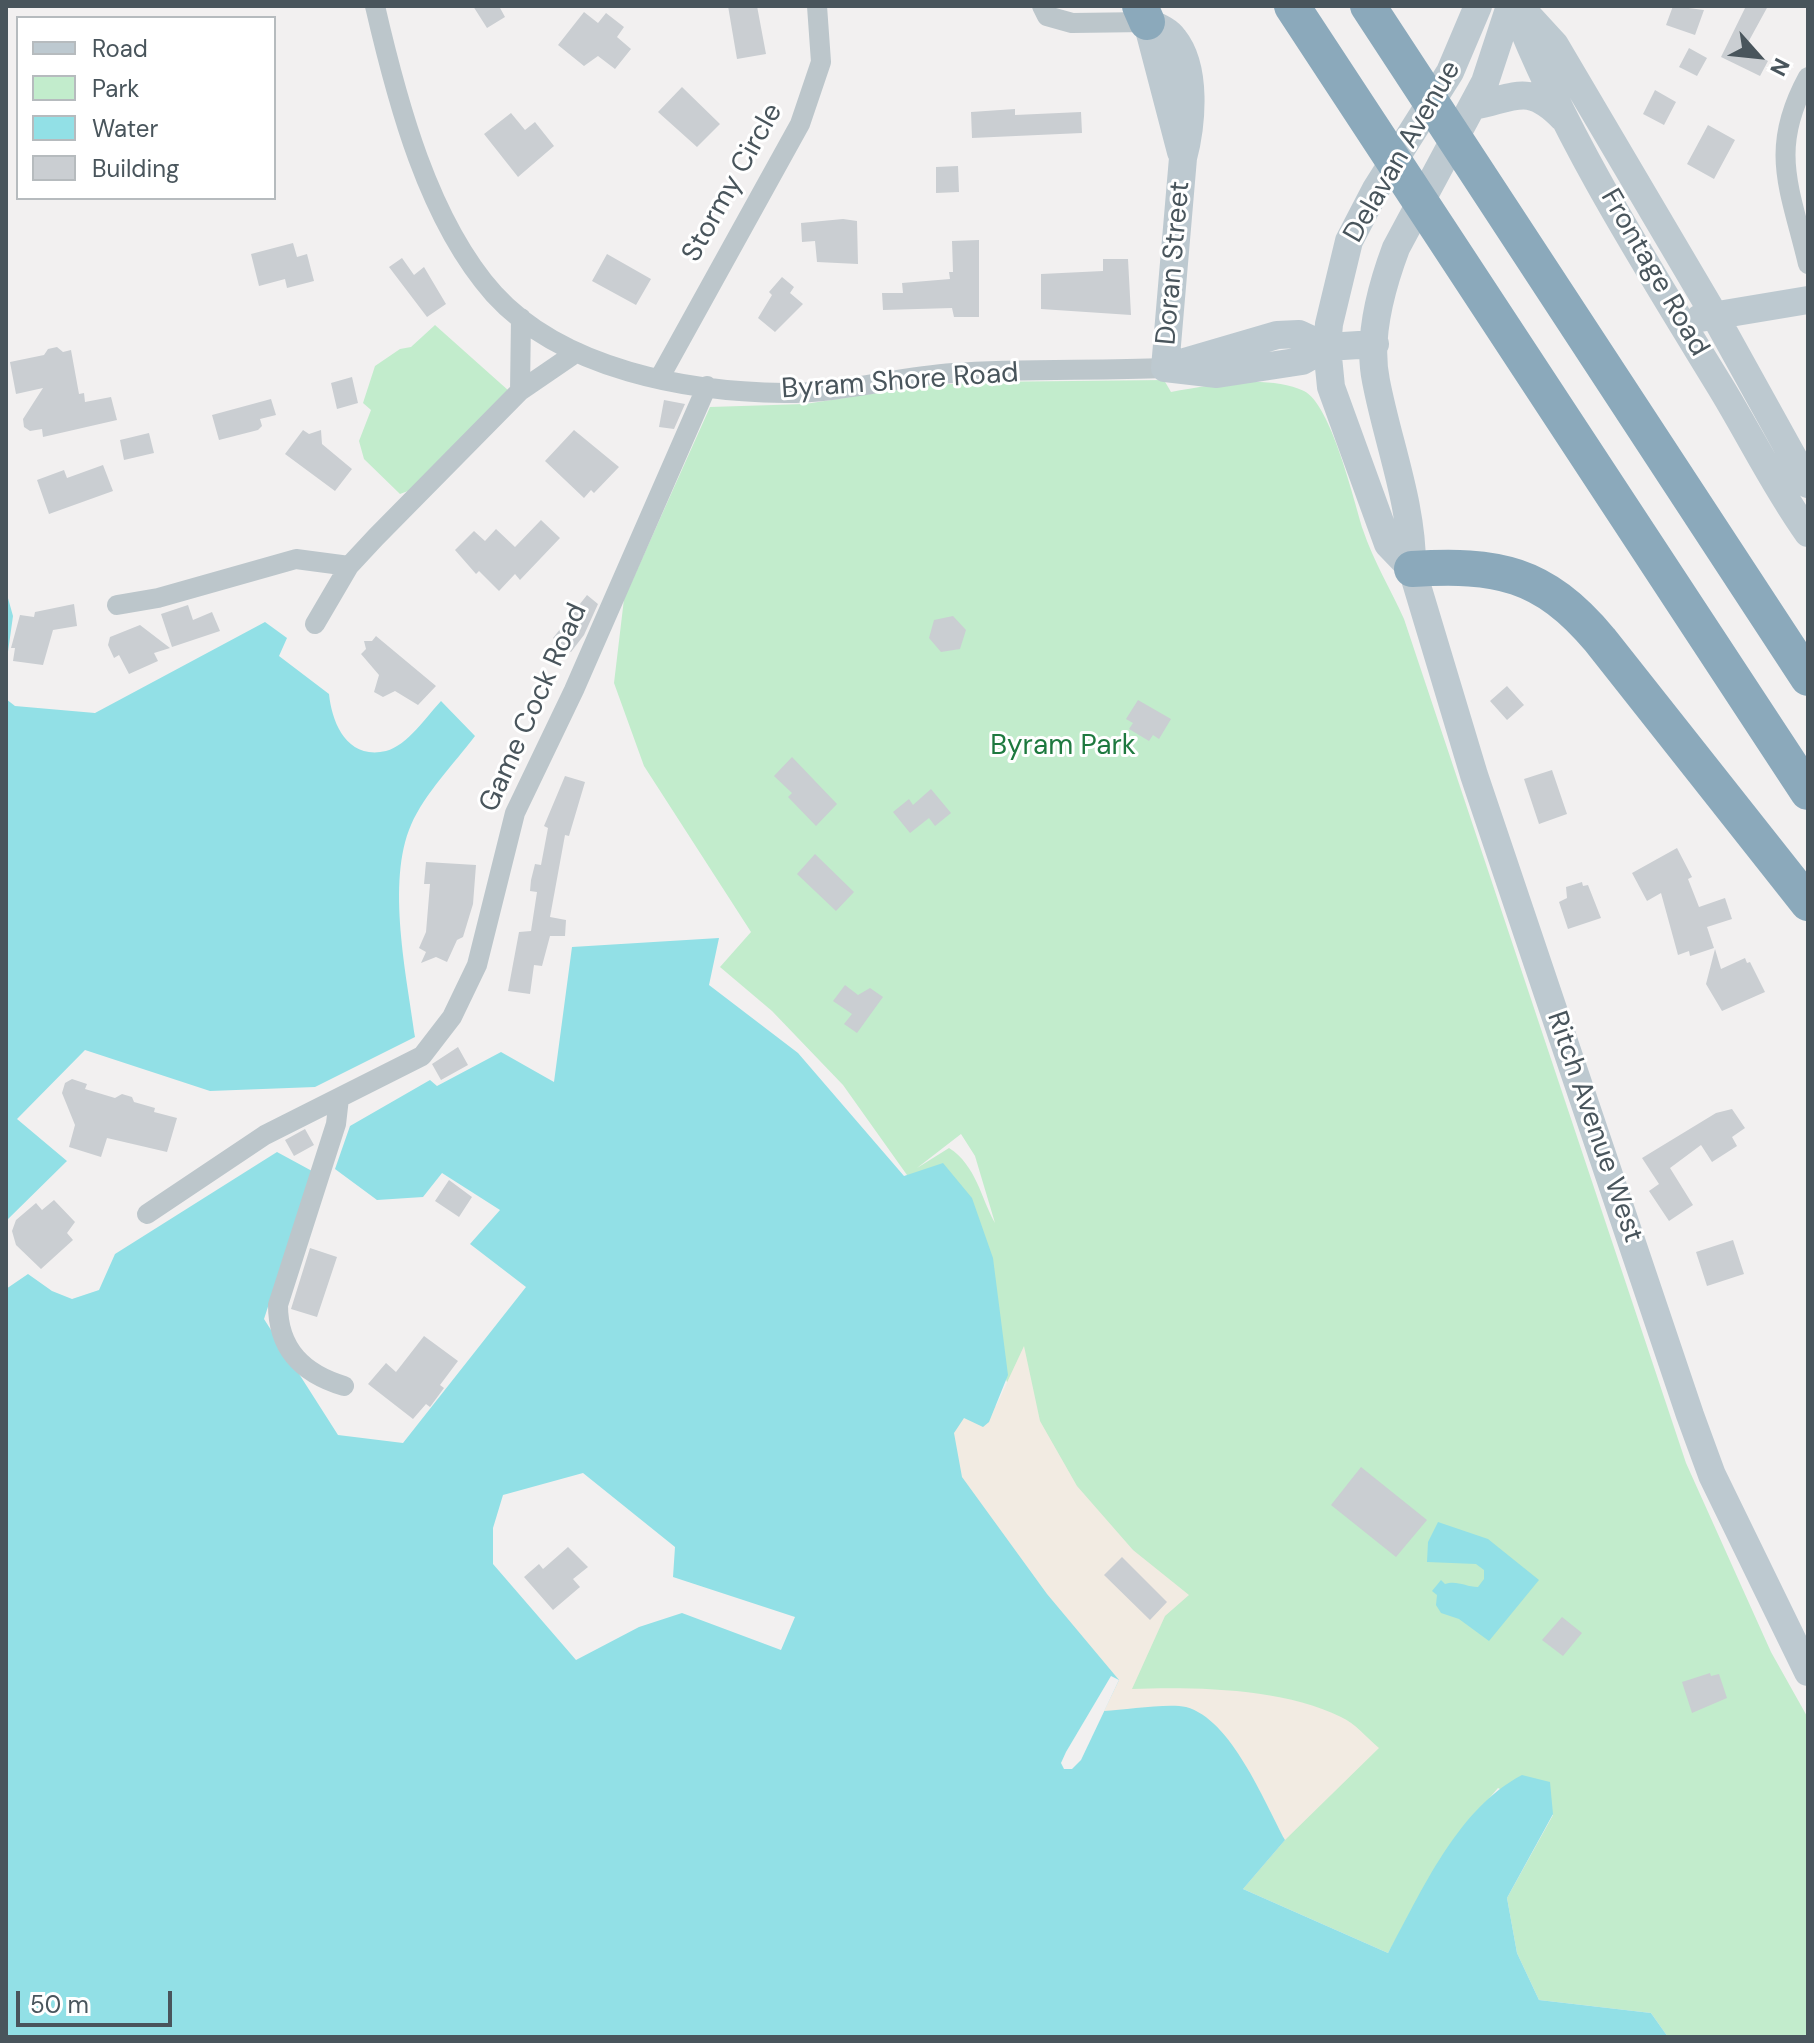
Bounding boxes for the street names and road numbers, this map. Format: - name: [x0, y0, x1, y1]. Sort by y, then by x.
- street label: Delavan Avenue: [1337, 55, 1469, 249]
- street label: Stormy Circle: [676, 98, 790, 268]
- street label: Doran Street: [1150, 180, 1198, 346]
- street label: Frontage Road: [1593, 184, 1715, 362]
- street label: Byram Shore Road: [780, 357, 1020, 407]
- street label: Game Cock Road: [473, 599, 595, 817]
- street label: Ritch Avenue West: [1539, 1007, 1649, 1247]

